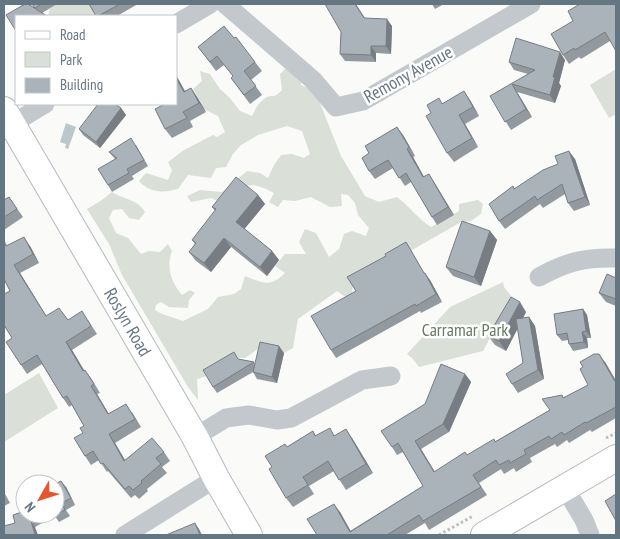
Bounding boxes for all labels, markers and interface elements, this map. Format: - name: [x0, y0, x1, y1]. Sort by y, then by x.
- legend: [15, 15, 178, 105]
- text: Road: [60, 25, 86, 44]
- street label: Remony Avenue: [360, 40, 456, 108]
- text: Park: [60, 50, 82, 69]
- text: Building: [60, 75, 103, 94]
- street label: Roslyn Road: [99, 284, 157, 360]
- park label: Carramar Park: [422, 318, 508, 341]
- north arrow: [15, 474, 65, 524]
- text: N: [21, 499, 39, 516]

